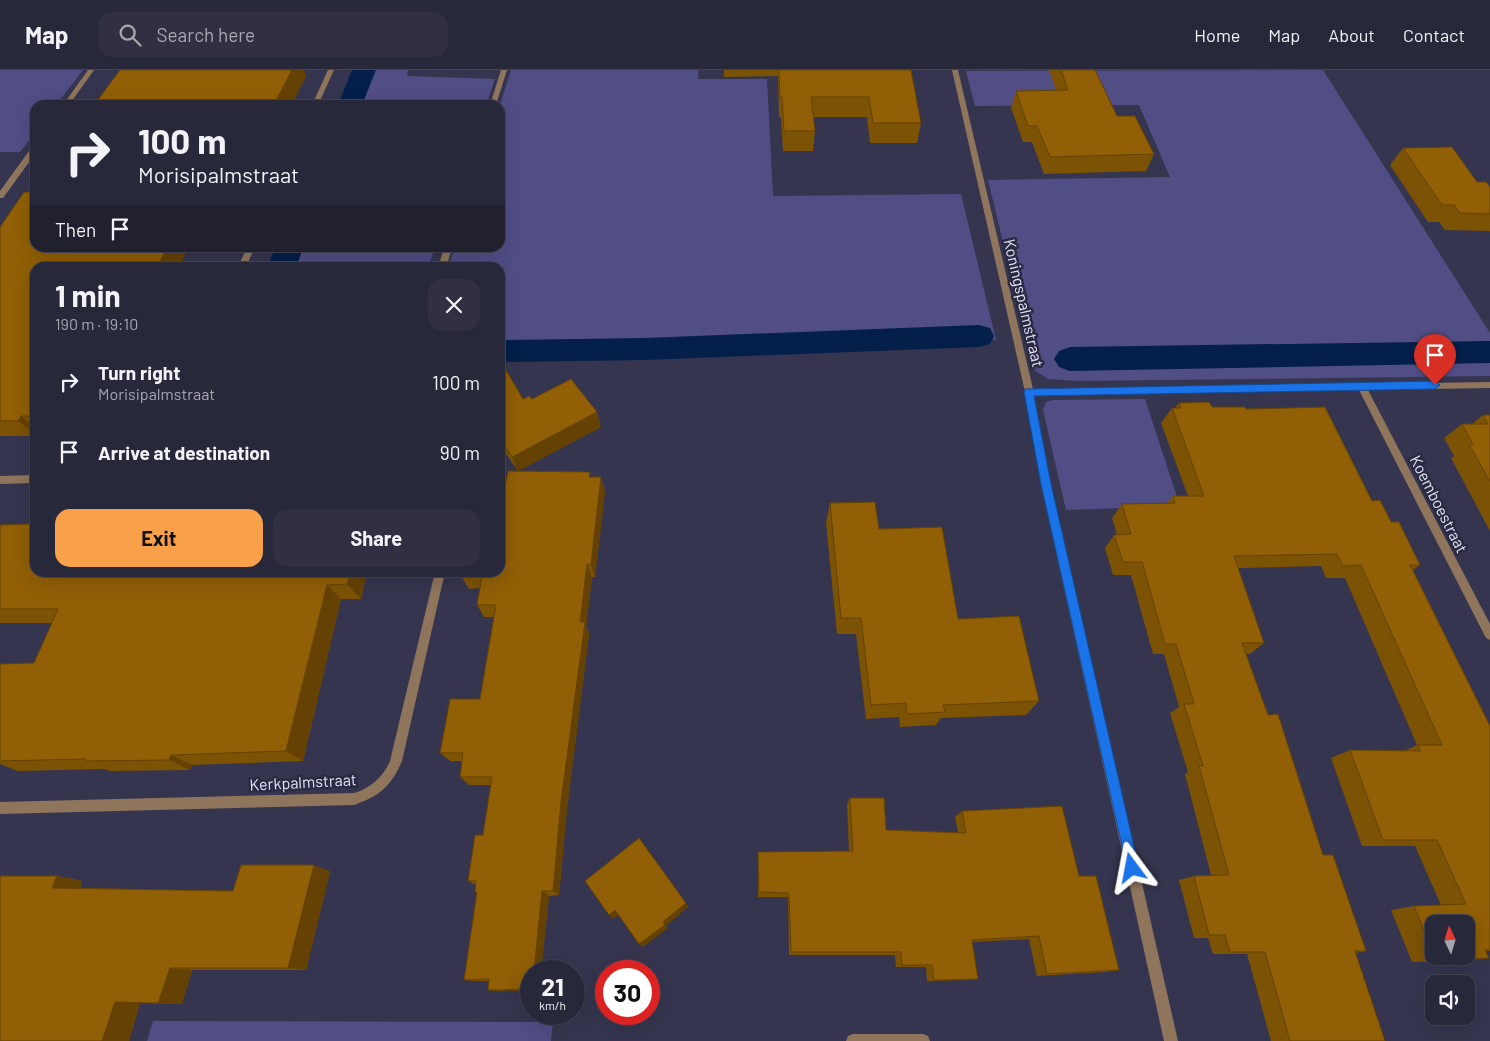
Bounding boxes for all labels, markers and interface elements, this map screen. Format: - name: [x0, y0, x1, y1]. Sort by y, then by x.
- search box: [98, 12, 448, 57]
- text: Map: [25, 20, 68, 49]
- icon: search: [116, 21, 144, 49]
- text: Search here: [156, 23, 255, 46]
- text: Home: [1194, 24, 1240, 46]
- text: Map: [1268, 24, 1300, 46]
- text: About: [1328, 24, 1375, 46]
- text: Contact: [1403, 24, 1465, 46]
- text: 100 m: [138, 119, 227, 161]
- icon: right: [55, 120, 120, 185]
- text: Morisipalmstraat: [138, 161, 299, 187]
- icon: arrive: [106, 215, 134, 243]
- text: Then: [55, 218, 96, 241]
- street label: Koningspalmstraat: [1000, 237, 1048, 369]
- text: 1 min: [55, 277, 121, 313]
- button: close: [428, 279, 480, 331]
- text: 190 m · 19:10: [55, 314, 138, 333]
- pin: [1414, 334, 1456, 385]
- icon: arrive: [1421, 341, 1449, 369]
- text: Turn right: [98, 361, 180, 384]
- icon: right: [55, 368, 83, 396]
- text: 100 m: [432, 371, 480, 394]
- text: Morisipalmstraat: [98, 384, 215, 403]
- icon: arrive: [55, 438, 83, 466]
- text: Arrive at destination: [98, 441, 270, 464]
- text: 90 m: [440, 441, 480, 464]
- street label: Koemboestraat: [1407, 452, 1472, 556]
- button: Exit: [55, 509, 263, 567]
- button: Share: [273, 509, 480, 567]
- street label: Kerkpalmstraat: [249, 769, 357, 794]
- position arrow: [1105, 841, 1157, 893]
- north arrow: [1425, 915, 1475, 965]
- map controls: [1425, 915, 1475, 1025]
- speed limit sign: 30: [595, 960, 660, 1025]
- text: 21: [541, 971, 564, 1001]
- button: sound: [1425, 975, 1475, 1025]
- text: km/h: [539, 998, 566, 1012]

